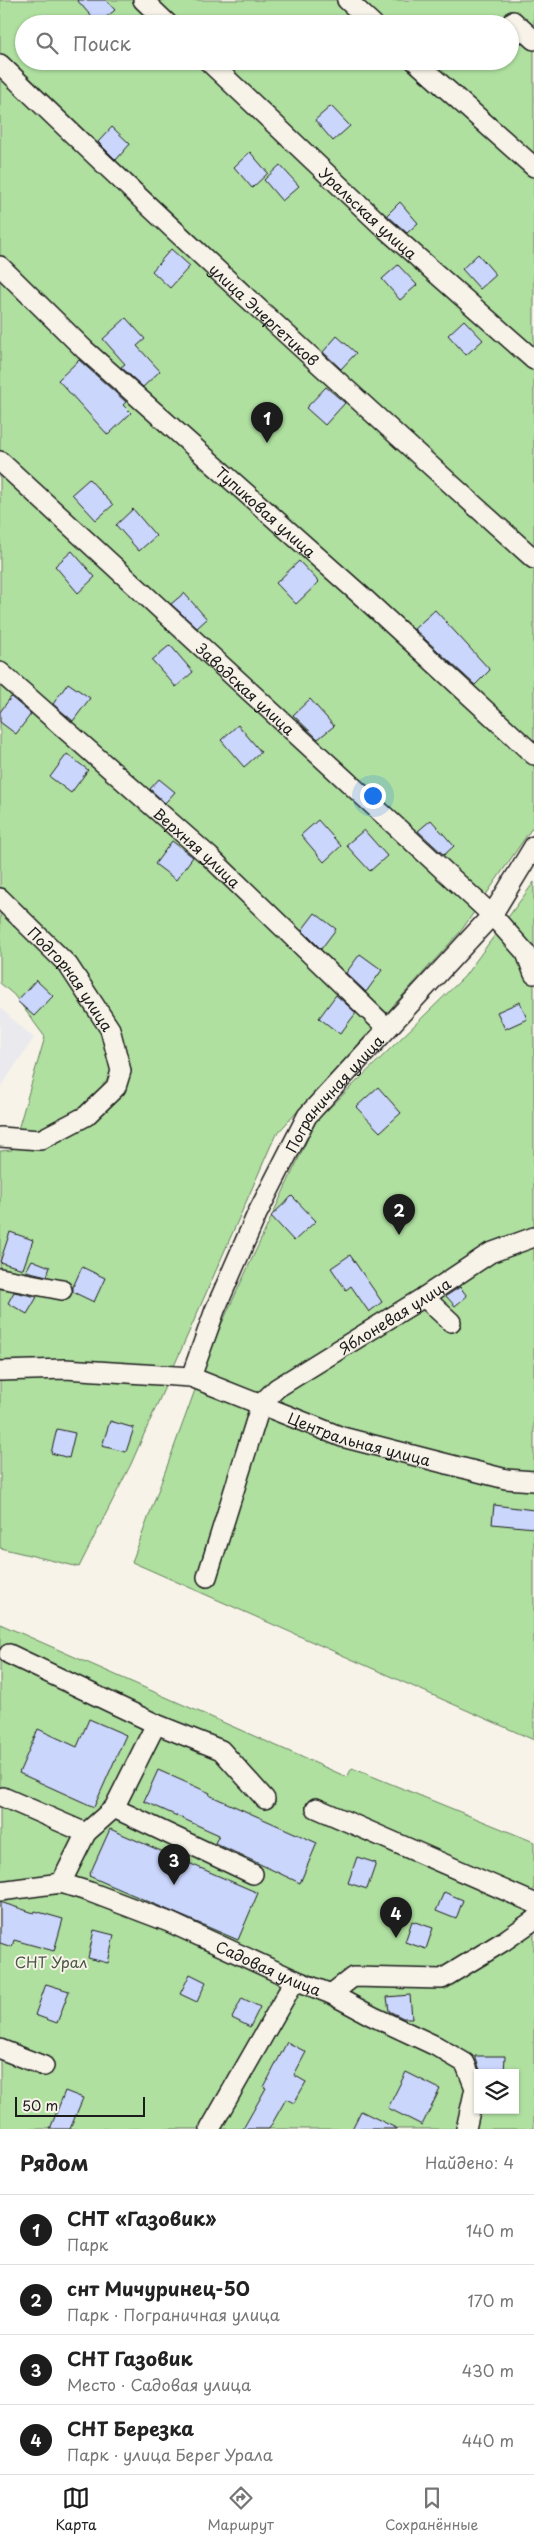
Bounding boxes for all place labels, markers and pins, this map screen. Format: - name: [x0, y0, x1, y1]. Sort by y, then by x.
- pin: 1: [251, 402, 283, 443]
- pin: 2: [383, 1194, 415, 1235]
- pin: 3: [158, 1844, 190, 1885]
- pin: 4: [380, 1897, 412, 1938]

